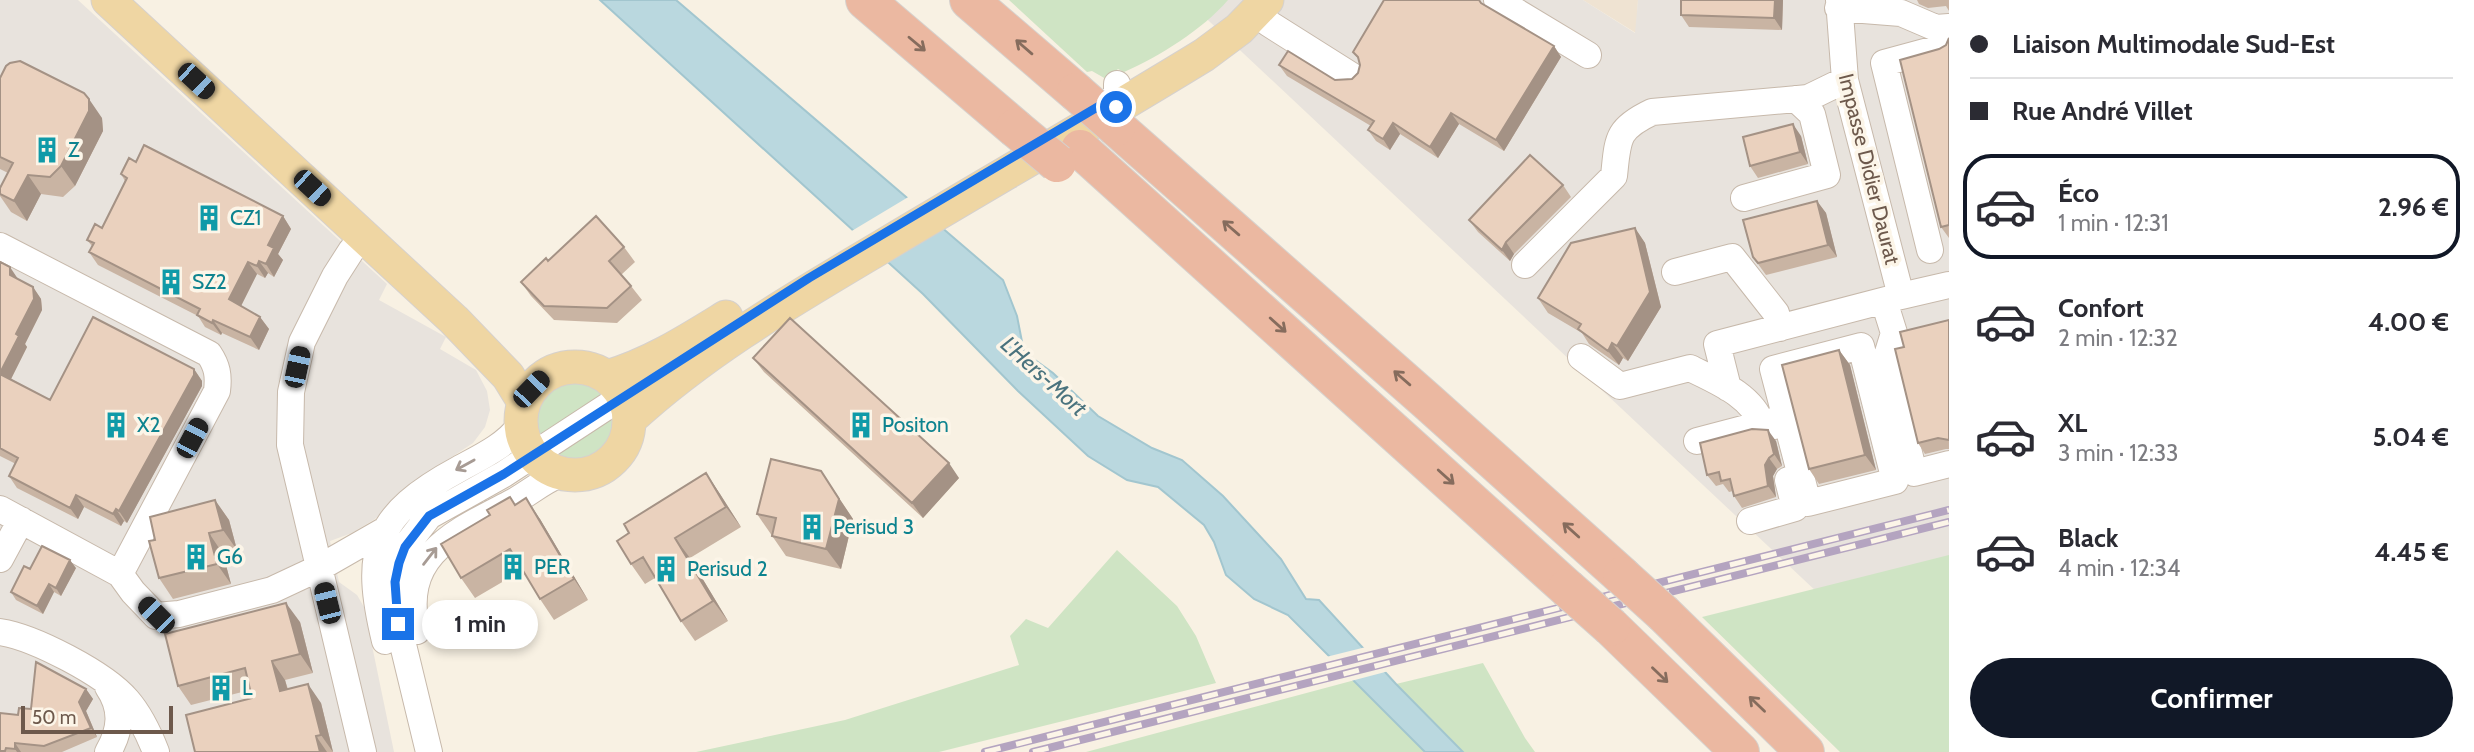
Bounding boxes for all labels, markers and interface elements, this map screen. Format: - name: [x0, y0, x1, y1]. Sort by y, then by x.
- text: Liaison Multimodale Sud-Est: [2012, 28, 2335, 60]
- one-way arrow: [907, 36, 925, 52]
- one-way arrow: [1015, 39, 1033, 55]
- car: [174, 59, 219, 103]
- street label: Impasse Didier Daurat: [1834, 71, 1905, 267]
- route start: [1100, 91, 1132, 123]
- text: Rue André Villet: [2012, 95, 2193, 127]
- building icon: Z: [32, 135, 62, 165]
- place label: Z: [68, 137, 80, 162]
- car: [290, 166, 335, 210]
- icon: car: [1974, 175, 2037, 238]
- text: Éco: [2058, 177, 2099, 209]
- text: 2.96 €: [2378, 191, 2449, 223]
- building icon: CZ1: [194, 203, 224, 233]
- place label: CZ1: [230, 205, 261, 230]
- text: 1 min · 12:31: [2058, 209, 2169, 237]
- one-way arrow: [1222, 220, 1240, 236]
- building icon: SZ2: [156, 267, 186, 297]
- place label: SZ2: [192, 269, 227, 294]
- icon: car: [1974, 290, 2037, 353]
- text: Confort: [2058, 292, 2144, 324]
- text: 4.00 €: [2368, 306, 2449, 338]
- one-way arrow: [1268, 317, 1286, 333]
- text: 2 min · 12:32: [2058, 324, 2178, 352]
- water label: L'Hers-Mort: [995, 330, 1093, 423]
- car: [283, 344, 312, 390]
- car: [509, 367, 554, 411]
- one-way arrow: [1394, 370, 1411, 387]
- icon: car: [1974, 405, 2037, 468]
- text: XL: [2058, 407, 2087, 439]
- building icon: X2: [101, 410, 131, 440]
- building icon: Positon: [846, 410, 876, 440]
- place label: X2: [137, 412, 160, 437]
- place label: Positon: [882, 412, 949, 437]
- car: [173, 415, 212, 461]
- text: 5.04 €: [2372, 421, 2449, 453]
- text: 3 min · 12:33: [2058, 439, 2179, 467]
- one-way arrow: [456, 458, 476, 472]
- one-way arrow: [1437, 469, 1454, 486]
- building icon: Perisud 3: [797, 512, 827, 542]
- place label: Perisud 3: [833, 514, 914, 539]
- icon: car: [1974, 520, 2037, 583]
- one-way arrow: [1563, 522, 1580, 539]
- text: Black: [2058, 522, 2118, 554]
- text: 4.45 €: [2374, 536, 2449, 568]
- building icon: G6: [181, 542, 211, 572]
- place label: G6: [217, 544, 243, 569]
- one-way arrow: [423, 548, 438, 566]
- building icon: PER: [498, 552, 528, 582]
- place label: PER: [534, 554, 571, 579]
- building icon: Perisud 2: [651, 554, 681, 584]
- text: 4 min · 12:34: [2058, 554, 2180, 582]
- place label: Perisud 2: [687, 556, 768, 581]
- car: [312, 580, 343, 626]
- car: [134, 593, 179, 637]
- callout: 1 min: [422, 600, 538, 648]
- route end: [382, 608, 414, 640]
- text: 1 min: [454, 610, 506, 638]
- button: Confirmer: [1970, 658, 2453, 738]
- one-way arrow: [1651, 666, 1668, 683]
- building icon: L: [206, 673, 236, 703]
- place label: L: [242, 675, 253, 700]
- one-way arrow: [1749, 696, 1766, 713]
- scale bar: [21, 703, 173, 735]
- text: 50 m: [32, 706, 76, 729]

